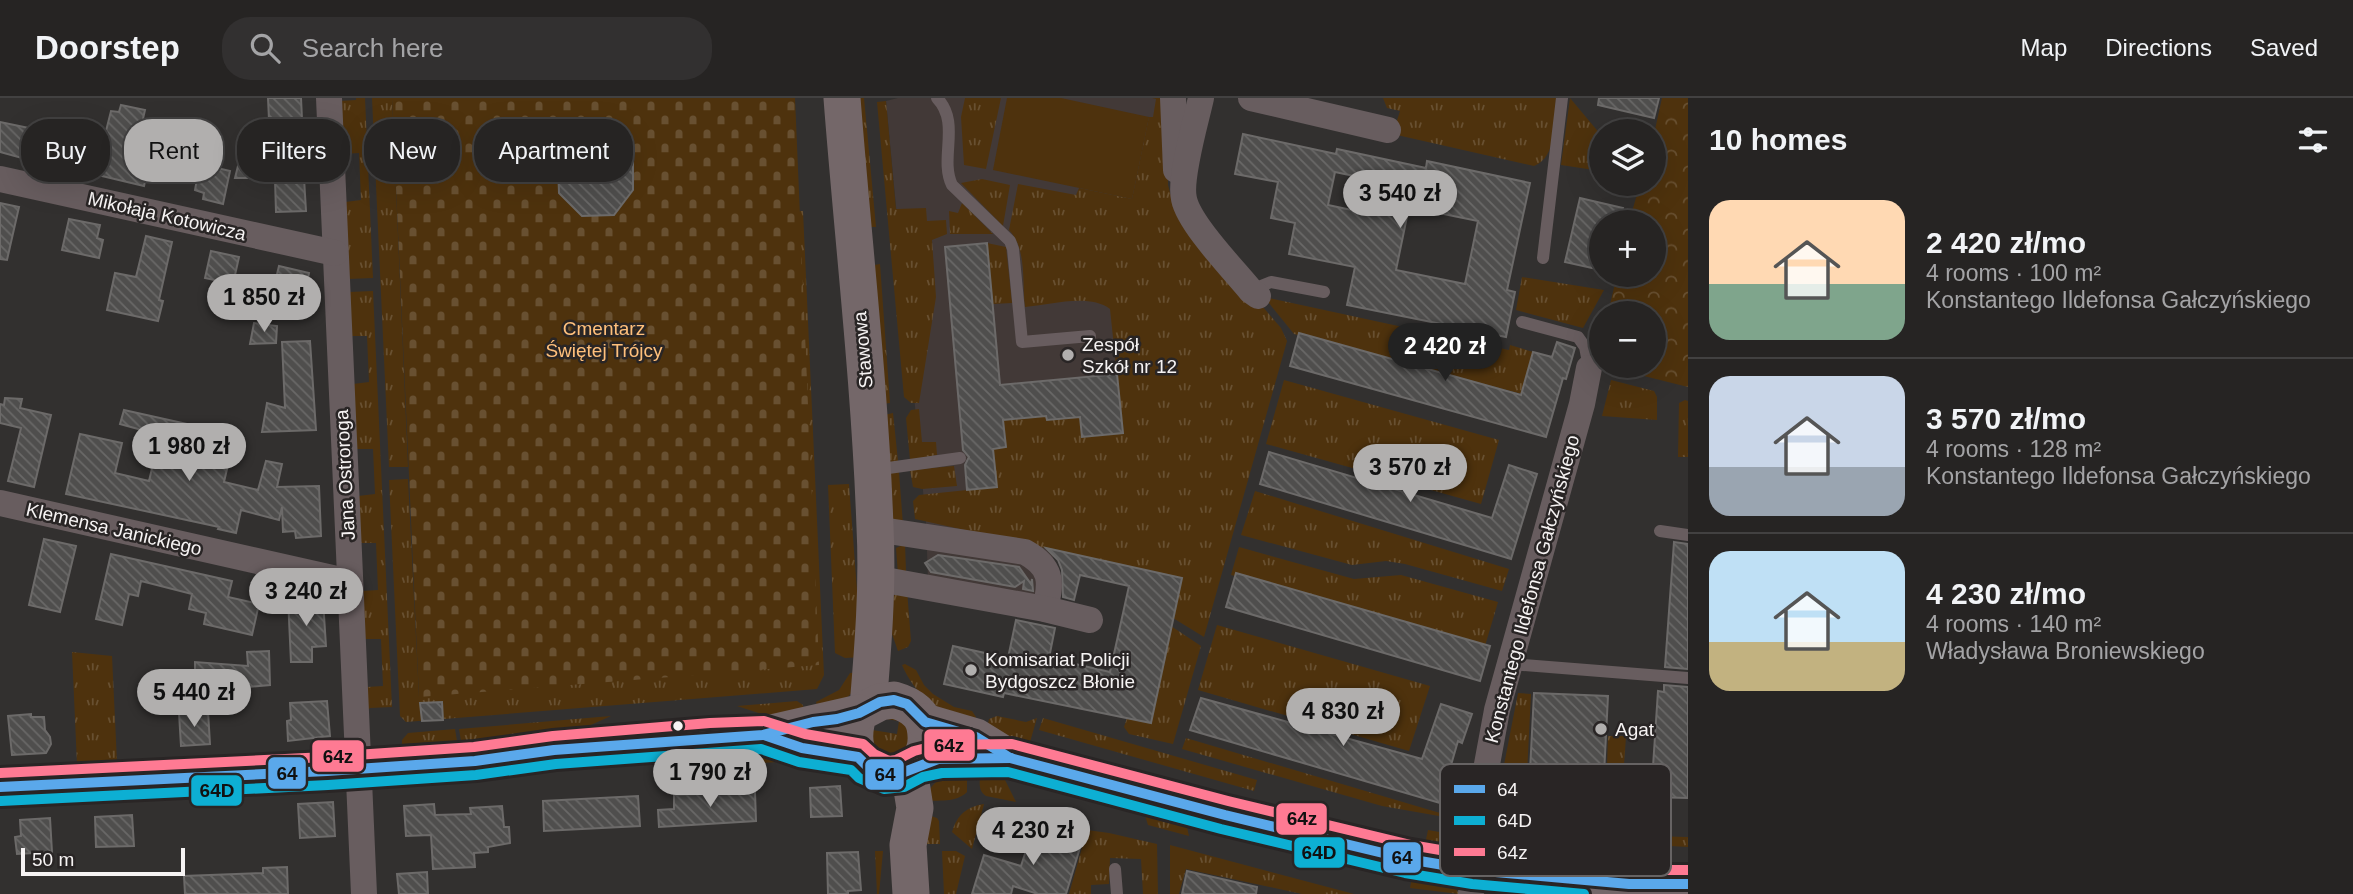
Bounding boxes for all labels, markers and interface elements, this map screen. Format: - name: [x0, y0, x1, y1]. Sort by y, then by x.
- search box: [222, 17, 712, 80]
- text: Doorstep: [35, 29, 180, 66]
- icon: search: [246, 29, 284, 67]
- text: Search here: [302, 33, 444, 63]
- text: Map: [2021, 34, 2067, 61]
- text: Directions: [2105, 34, 2212, 61]
- text: Saved: [2250, 34, 2318, 61]
- chip: Buy: [21, 119, 110, 182]
- chip: Rent: [124, 119, 223, 182]
- chip: Filters: [237, 119, 350, 182]
- chip: New: [364, 119, 460, 182]
- chip: Apartment: [474, 119, 633, 182]
- map controls: [1589, 119, 1666, 378]
- button: layers: [1589, 119, 1666, 196]
- icon: filters: [2294, 121, 2332, 159]
- text: 10 homes: [1709, 123, 1847, 156]
- pin: 3 540 zł: [1328, 170, 1472, 230]
- text: 3 540 zł: [1359, 180, 1441, 206]
- street label: Mikołaja Kotowicza: [86, 188, 248, 244]
- button: +: [1589, 210, 1666, 287]
- text: 2 420 zł/mo: [1926, 226, 2086, 259]
- icon: home: [1765, 228, 1849, 312]
- text: 4 rooms · 100 m²: [1926, 260, 2101, 286]
- pin: 1 850 zł: [192, 274, 336, 334]
- text: 1 850 zł: [223, 284, 305, 310]
- text: Konstantego Ildefonsa Gałczyńskiego: [1926, 287, 2311, 313]
- button: −: [1589, 301, 1666, 378]
- street label: Stawowa: [849, 310, 877, 389]
- park label: Cmentarz Świętej Trójcy: [545, 318, 663, 361]
- pin: 2 420 zł: [1373, 324, 1517, 383]
- text: 2 420 zł: [1404, 333, 1486, 359]
- place label: Zespół Szkół nr 12: [1082, 334, 1177, 377]
- marker: Zespół Szkół nr 12: [1060, 347, 1076, 363]
- text: 3 570 zł/mo: [1926, 402, 2086, 435]
- icon: home: [1765, 404, 1849, 488]
- street label: Jana Ostroroga: [331, 409, 359, 541]
- pin: 1 980 zł: [117, 424, 261, 483]
- text: 1 980 zł: [148, 433, 230, 459]
- street label: Konstantego Ildefonsa Gałczyńskiego: [1481, 433, 1583, 745]
- text: 4 rooms · 128 m²: [1926, 436, 2101, 462]
- pin: 3 570 zł: [1338, 444, 1482, 504]
- text: 3 570 zł: [1369, 454, 1451, 480]
- text: Konstantego Ildefonsa Gałczyńskiego: [1926, 463, 2311, 489]
- street label: Klemensa Janickiego: [24, 499, 204, 559]
- pin: 3 240 zł: [234, 568, 378, 628]
- text: 4 230 zł/mo: [1926, 577, 2086, 610]
- text: 3 240 zł: [265, 578, 347, 604]
- icon: home: [1765, 579, 1849, 663]
- text: 4 rooms · 140 m²: [1926, 611, 2101, 637]
- text: Władysława Broniewskiego: [1926, 638, 2205, 664]
- place label: Komisariat Policji Bydgoszcz Błonie: [985, 649, 1135, 692]
- marker: Komisariat Policji Bydgoszcz Błonie: [963, 662, 979, 678]
- pin: 5 440 zł: [122, 670, 266, 729]
- text: 5 440 zł: [153, 679, 235, 705]
- pin: 4 830 zł: [1271, 688, 1415, 748]
- text: 4 830 zł: [1302, 698, 1384, 724]
- unlabelled marker: [671, 719, 685, 733]
- place label: Agat: [1615, 719, 1655, 740]
- marker: Agat: [1593, 721, 1609, 737]
- line badge: 64z: [923, 728, 976, 762]
- text: 64z: [934, 735, 964, 756]
- line badge: 64z: [311, 739, 365, 773]
- text: 64z: [323, 746, 353, 767]
- pin: 1 790 zł: [638, 750, 782, 809]
- line badge: 64: [267, 756, 307, 790]
- line badge: 64: [864, 758, 905, 791]
- text: 1 790 zł: [669, 759, 751, 785]
- text: 64: [276, 763, 298, 784]
- text: 64: [874, 764, 896, 785]
- legend: [1440, 764, 1671, 876]
- line badge: 64D: [190, 774, 243, 807]
- text: 64: [1497, 779, 1519, 800]
- text: 64D: [200, 780, 234, 801]
- line badge: 64z: [1275, 802, 1328, 836]
- pin: 4 230 zł: [961, 808, 1105, 867]
- text: 64z: [1287, 808, 1317, 829]
- text: 64D: [1497, 810, 1532, 831]
- text: 4 230 zł: [992, 817, 1074, 843]
- line badge: 64D: [1293, 836, 1346, 869]
- line badge: 64: [1382, 841, 1422, 874]
- text: 64D: [1302, 842, 1336, 863]
- text: 64z: [1497, 842, 1528, 863]
- scale bar: [21, 845, 186, 877]
- text: 64: [1391, 847, 1413, 868]
- text: 50 m: [32, 849, 74, 870]

